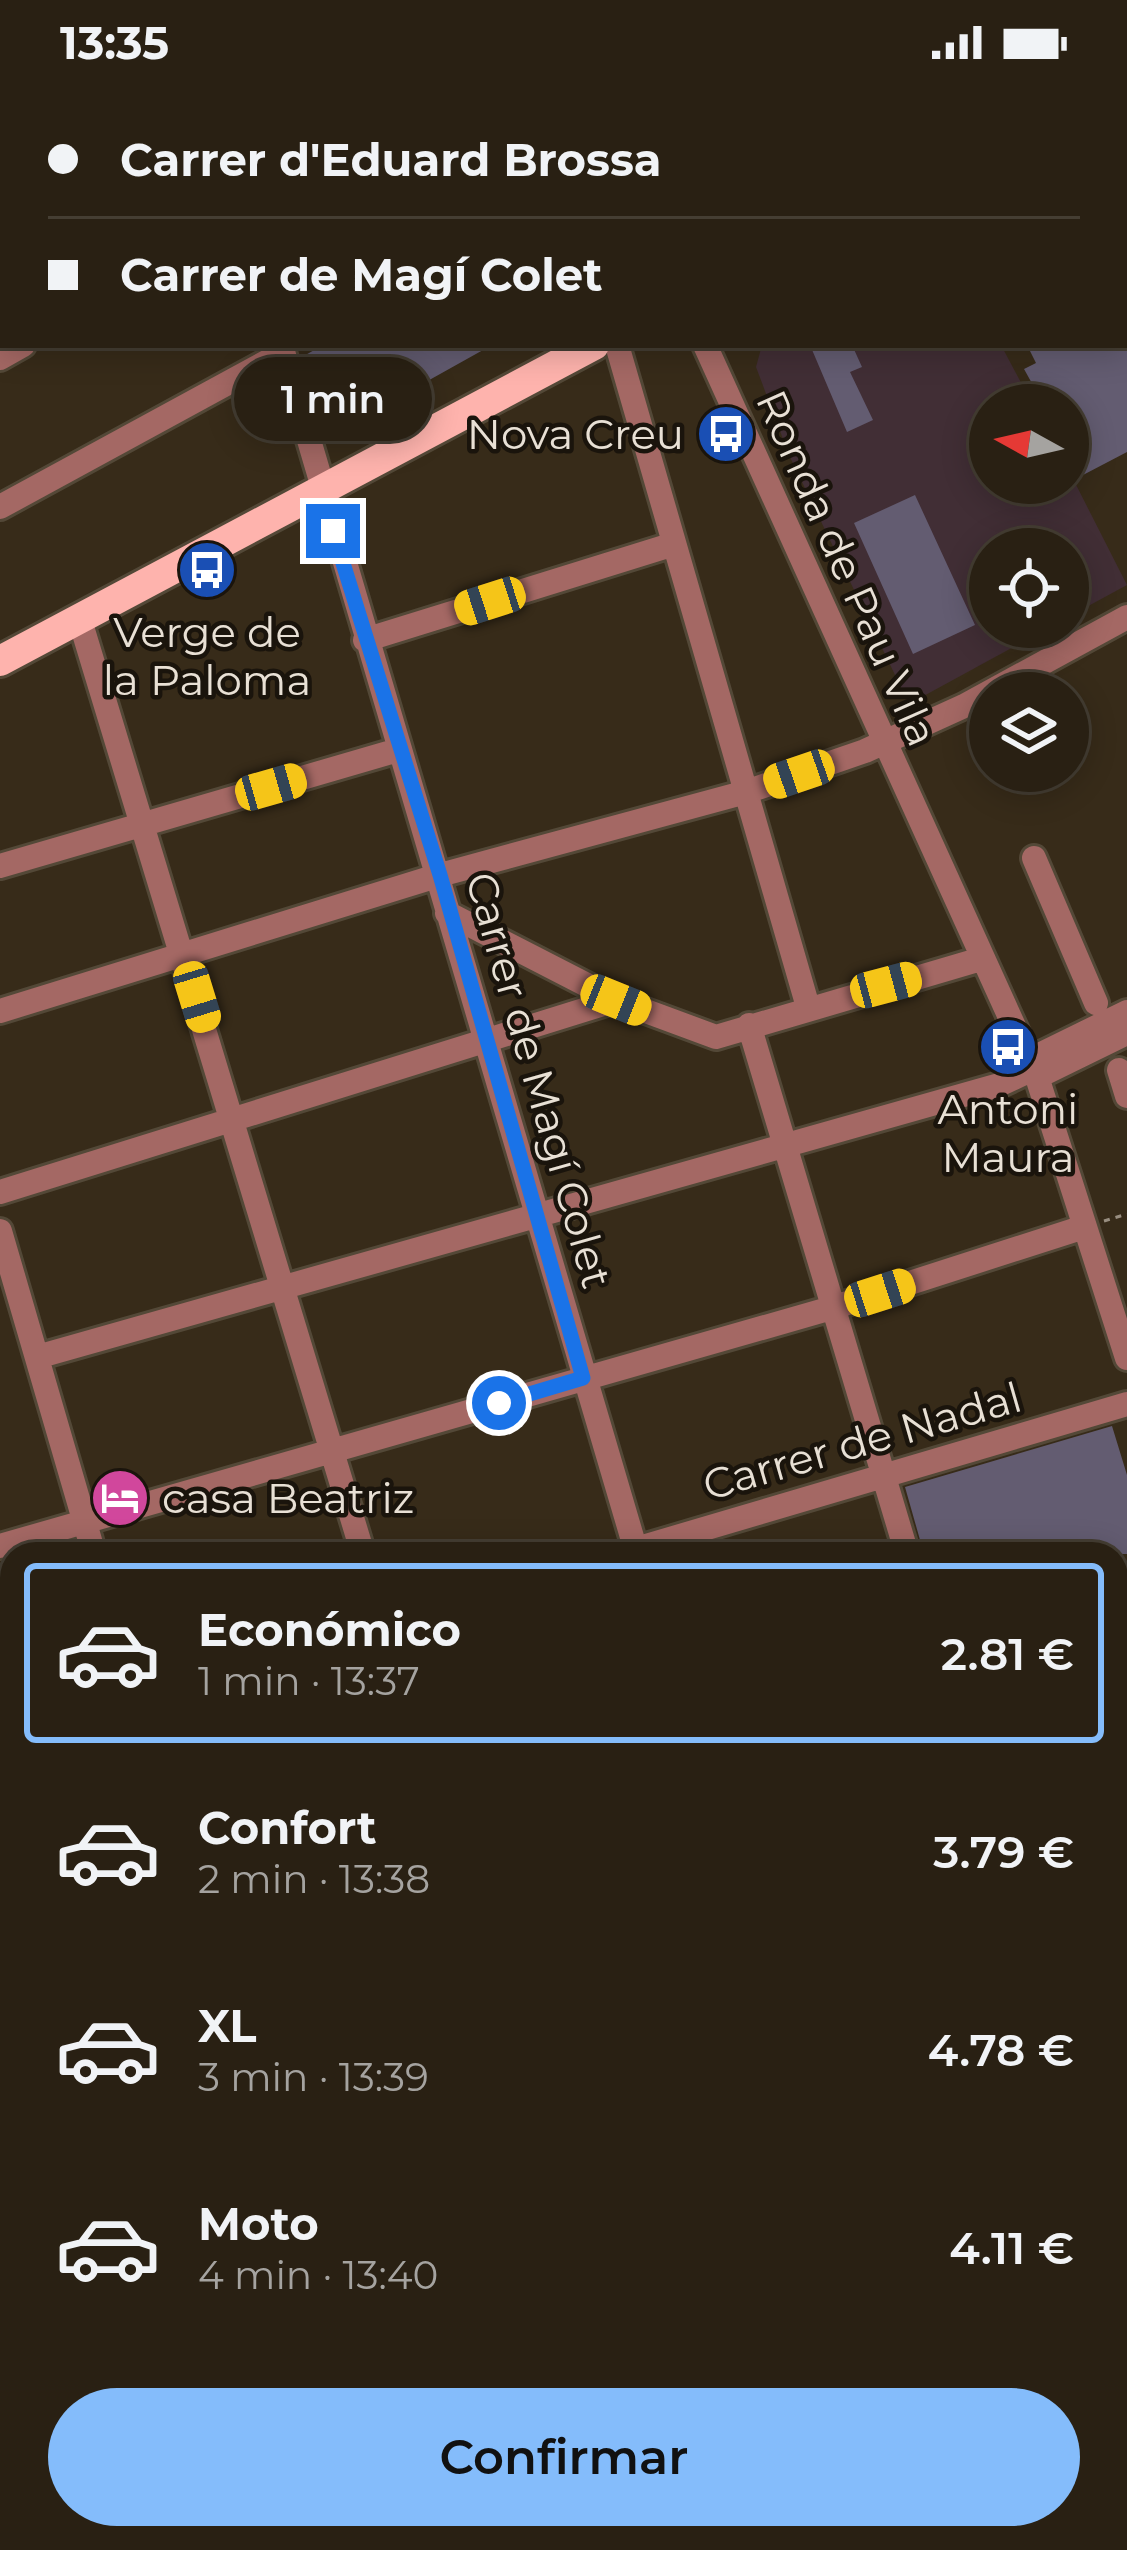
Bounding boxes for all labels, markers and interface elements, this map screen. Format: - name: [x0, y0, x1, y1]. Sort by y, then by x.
- text: 13:35: [60, 15, 169, 70]
- text: Carrer d'Eduard Brossa: [120, 132, 662, 187]
- text: Carrer de Magí Colet: [120, 247, 603, 302]
- callout: 1 min: [234, 357, 432, 441]
- text: 1 min: [281, 375, 385, 423]
- street label: Ronda de Pau Vila: [745, 382, 949, 754]
- north arrow: [969, 384, 1089, 504]
- map controls: [969, 384, 1089, 792]
- bus stop icon: Nova Creu: [695, 403, 757, 465]
- place label: Nova Creu: [467, 408, 684, 460]
- route end: [306, 504, 360, 558]
- button: locate: [969, 528, 1089, 648]
- bus stop icon: Verge de la Paloma: [176, 539, 238, 601]
- car: [450, 573, 530, 629]
- place label: Verge de la Paloma: [103, 606, 311, 706]
- button: layers: [969, 672, 1089, 792]
- car: [759, 745, 839, 803]
- car: [231, 760, 311, 814]
- street label: Carrer de Magí Colet: [455, 866, 623, 1294]
- car: [169, 957, 225, 1037]
- car: [847, 958, 925, 1012]
- car: [576, 970, 656, 1030]
- bus stop icon: Antoni Maura: [977, 1016, 1039, 1078]
- place label: Antoni Maura: [938, 1083, 1078, 1183]
- car: [840, 1265, 920, 1321]
- street label: Carrer de Nadal: [697, 1371, 1027, 1511]
- route start: [472, 1376, 526, 1430]
- hotel icon: casa Beatriz: [89, 1467, 151, 1529]
- place label: casa Beatriz: [162, 1472, 414, 1524]
- icon: car: [54, 1599, 162, 1707]
- text: Económico: [198, 1602, 461, 1657]
- text: 2.81 €: [941, 1626, 1074, 1681]
- text: 1 min · 13:37: [198, 1657, 420, 1705]
- icon: car: [54, 1797, 162, 1905]
- text: Confort: [198, 1800, 377, 1855]
- text: 3.79 €: [933, 1824, 1074, 1879]
- text: 2 min · 13:38: [198, 1855, 430, 1903]
- icon: car: [54, 1995, 162, 2103]
- text: XL: [198, 1998, 256, 2053]
- text: 4.78 €: [928, 2022, 1074, 2077]
- text: 3 min · 13:39: [198, 2053, 429, 2101]
- icon: car: [54, 2193, 162, 2301]
- text: Moto: [198, 2196, 319, 2251]
- text: 4.11 €: [949, 2220, 1074, 2275]
- text: 4 min · 13:40: [198, 2251, 438, 2299]
- button: Confirmar: [48, 2388, 1080, 2526]

